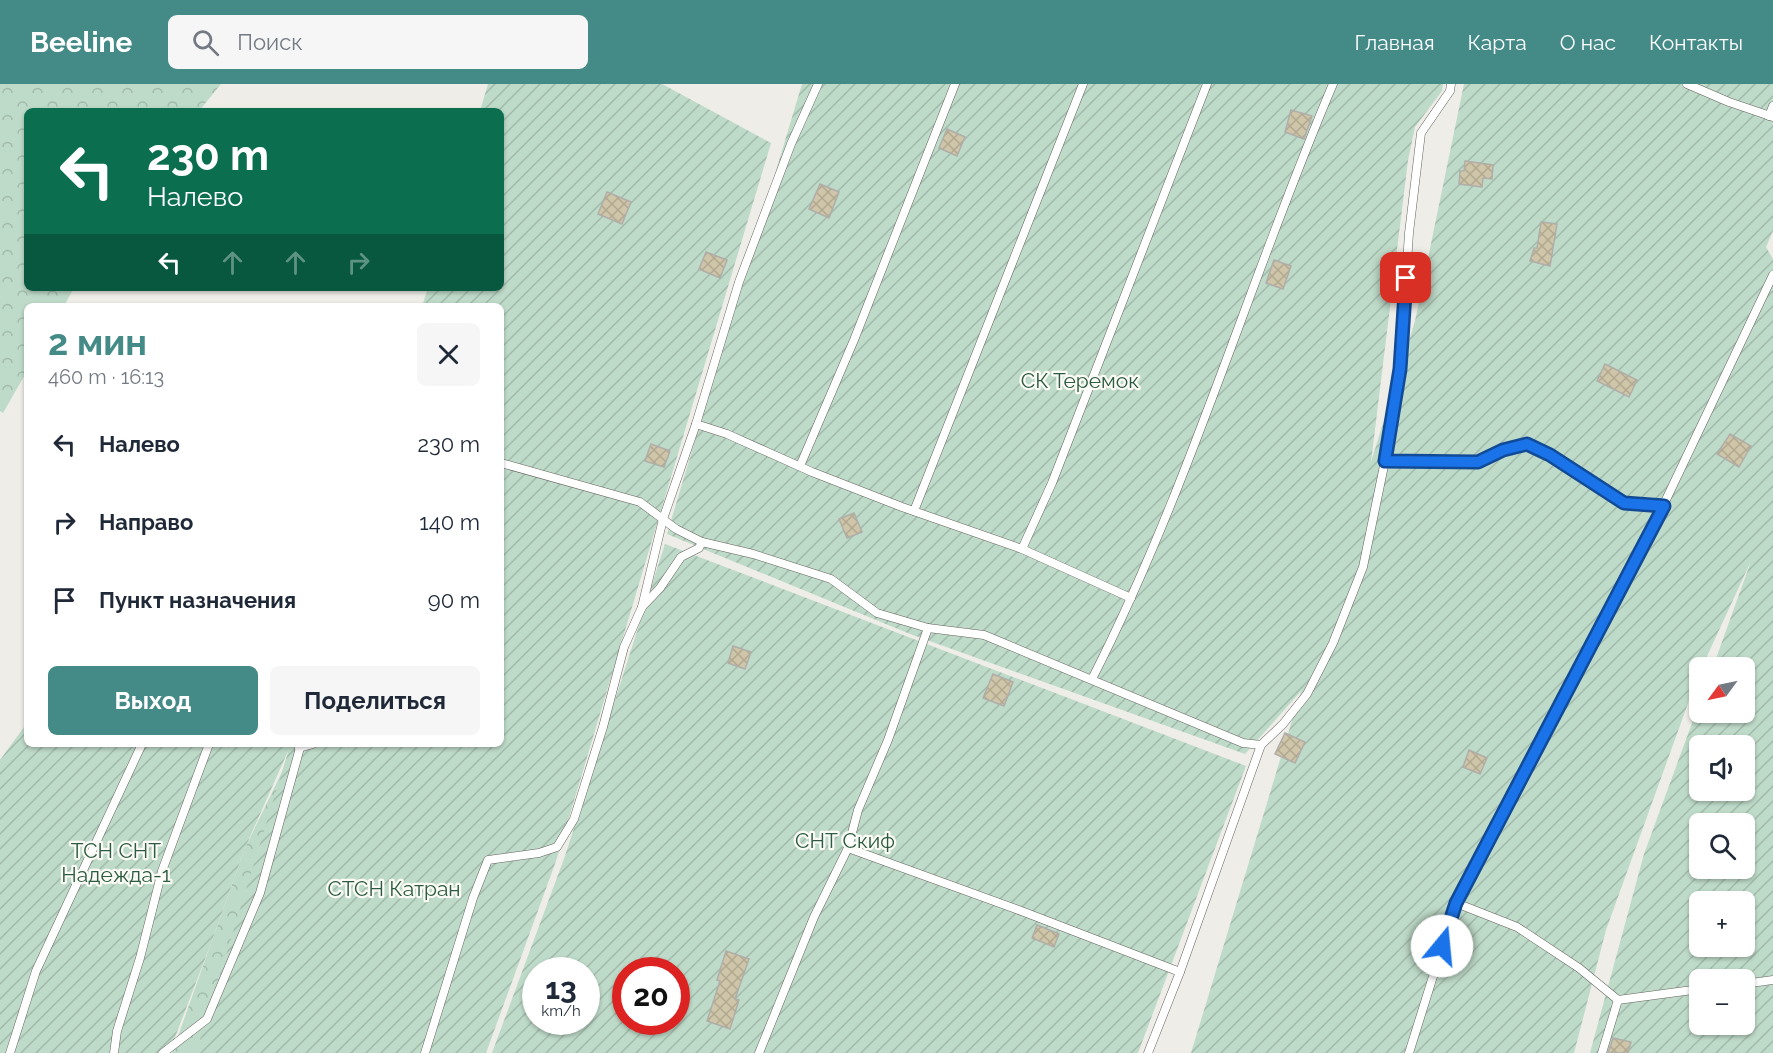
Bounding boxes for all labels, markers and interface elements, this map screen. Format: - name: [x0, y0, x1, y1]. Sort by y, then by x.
- search box: [168, 15, 588, 69]
- text: Beeline: [30, 26, 132, 59]
- icon: search: [189, 26, 222, 59]
- text: Поиск: [237, 29, 303, 55]
- text: Главная: [1355, 30, 1435, 55]
- text: Карта: [1468, 30, 1527, 55]
- text: О нас: [1560, 30, 1616, 55]
- text: Контакты: [1649, 30, 1743, 55]
- text: 230 m: [147, 131, 269, 180]
- icon: left: [48, 132, 126, 210]
- text: Налево: [147, 181, 243, 212]
- icon: left: [153, 246, 186, 279]
- icon: ahead: [216, 246, 249, 279]
- icon: ahead: [279, 246, 312, 279]
- icon: right: [342, 246, 375, 279]
- pin: [1380, 252, 1431, 303]
- icon: arrive: [1389, 261, 1422, 294]
- text: 2 мин: [48, 321, 147, 363]
- button: close: [417, 323, 480, 386]
- text: 460 m · 16:13: [48, 365, 164, 389]
- park label: СК Теремок: [1021, 368, 1139, 393]
- icon: left: [48, 428, 81, 461]
- text: Налево: [99, 431, 180, 457]
- text: 230 m: [417, 431, 480, 457]
- icon: right: [48, 506, 81, 539]
- text: Направо: [99, 509, 193, 535]
- text: 140 m: [419, 509, 480, 535]
- icon: arrive: [48, 584, 81, 617]
- text: Пункт назначения: [99, 587, 296, 613]
- text: 90 m: [428, 587, 480, 613]
- north arrow: [1689, 657, 1755, 723]
- map controls: [1689, 657, 1755, 1035]
- button: Выход: [48, 666, 258, 735]
- button: Поделиться: [270, 666, 480, 735]
- button: sound: [1689, 735, 1755, 801]
- button: search: [1689, 813, 1755, 879]
- park label: СНТ Скиф: [795, 828, 895, 853]
- park label: ТСН СНТ Надежда-1: [61, 838, 171, 887]
- park label: СТСН Катран: [327, 876, 461, 901]
- button: +: [1689, 891, 1755, 957]
- position arrow: [1410, 914, 1474, 978]
- speed limit sign: 20: [612, 957, 690, 1035]
- button: −: [1689, 969, 1755, 1035]
- text: 13: [545, 971, 577, 1006]
- text: km/h: [541, 1002, 581, 1020]

